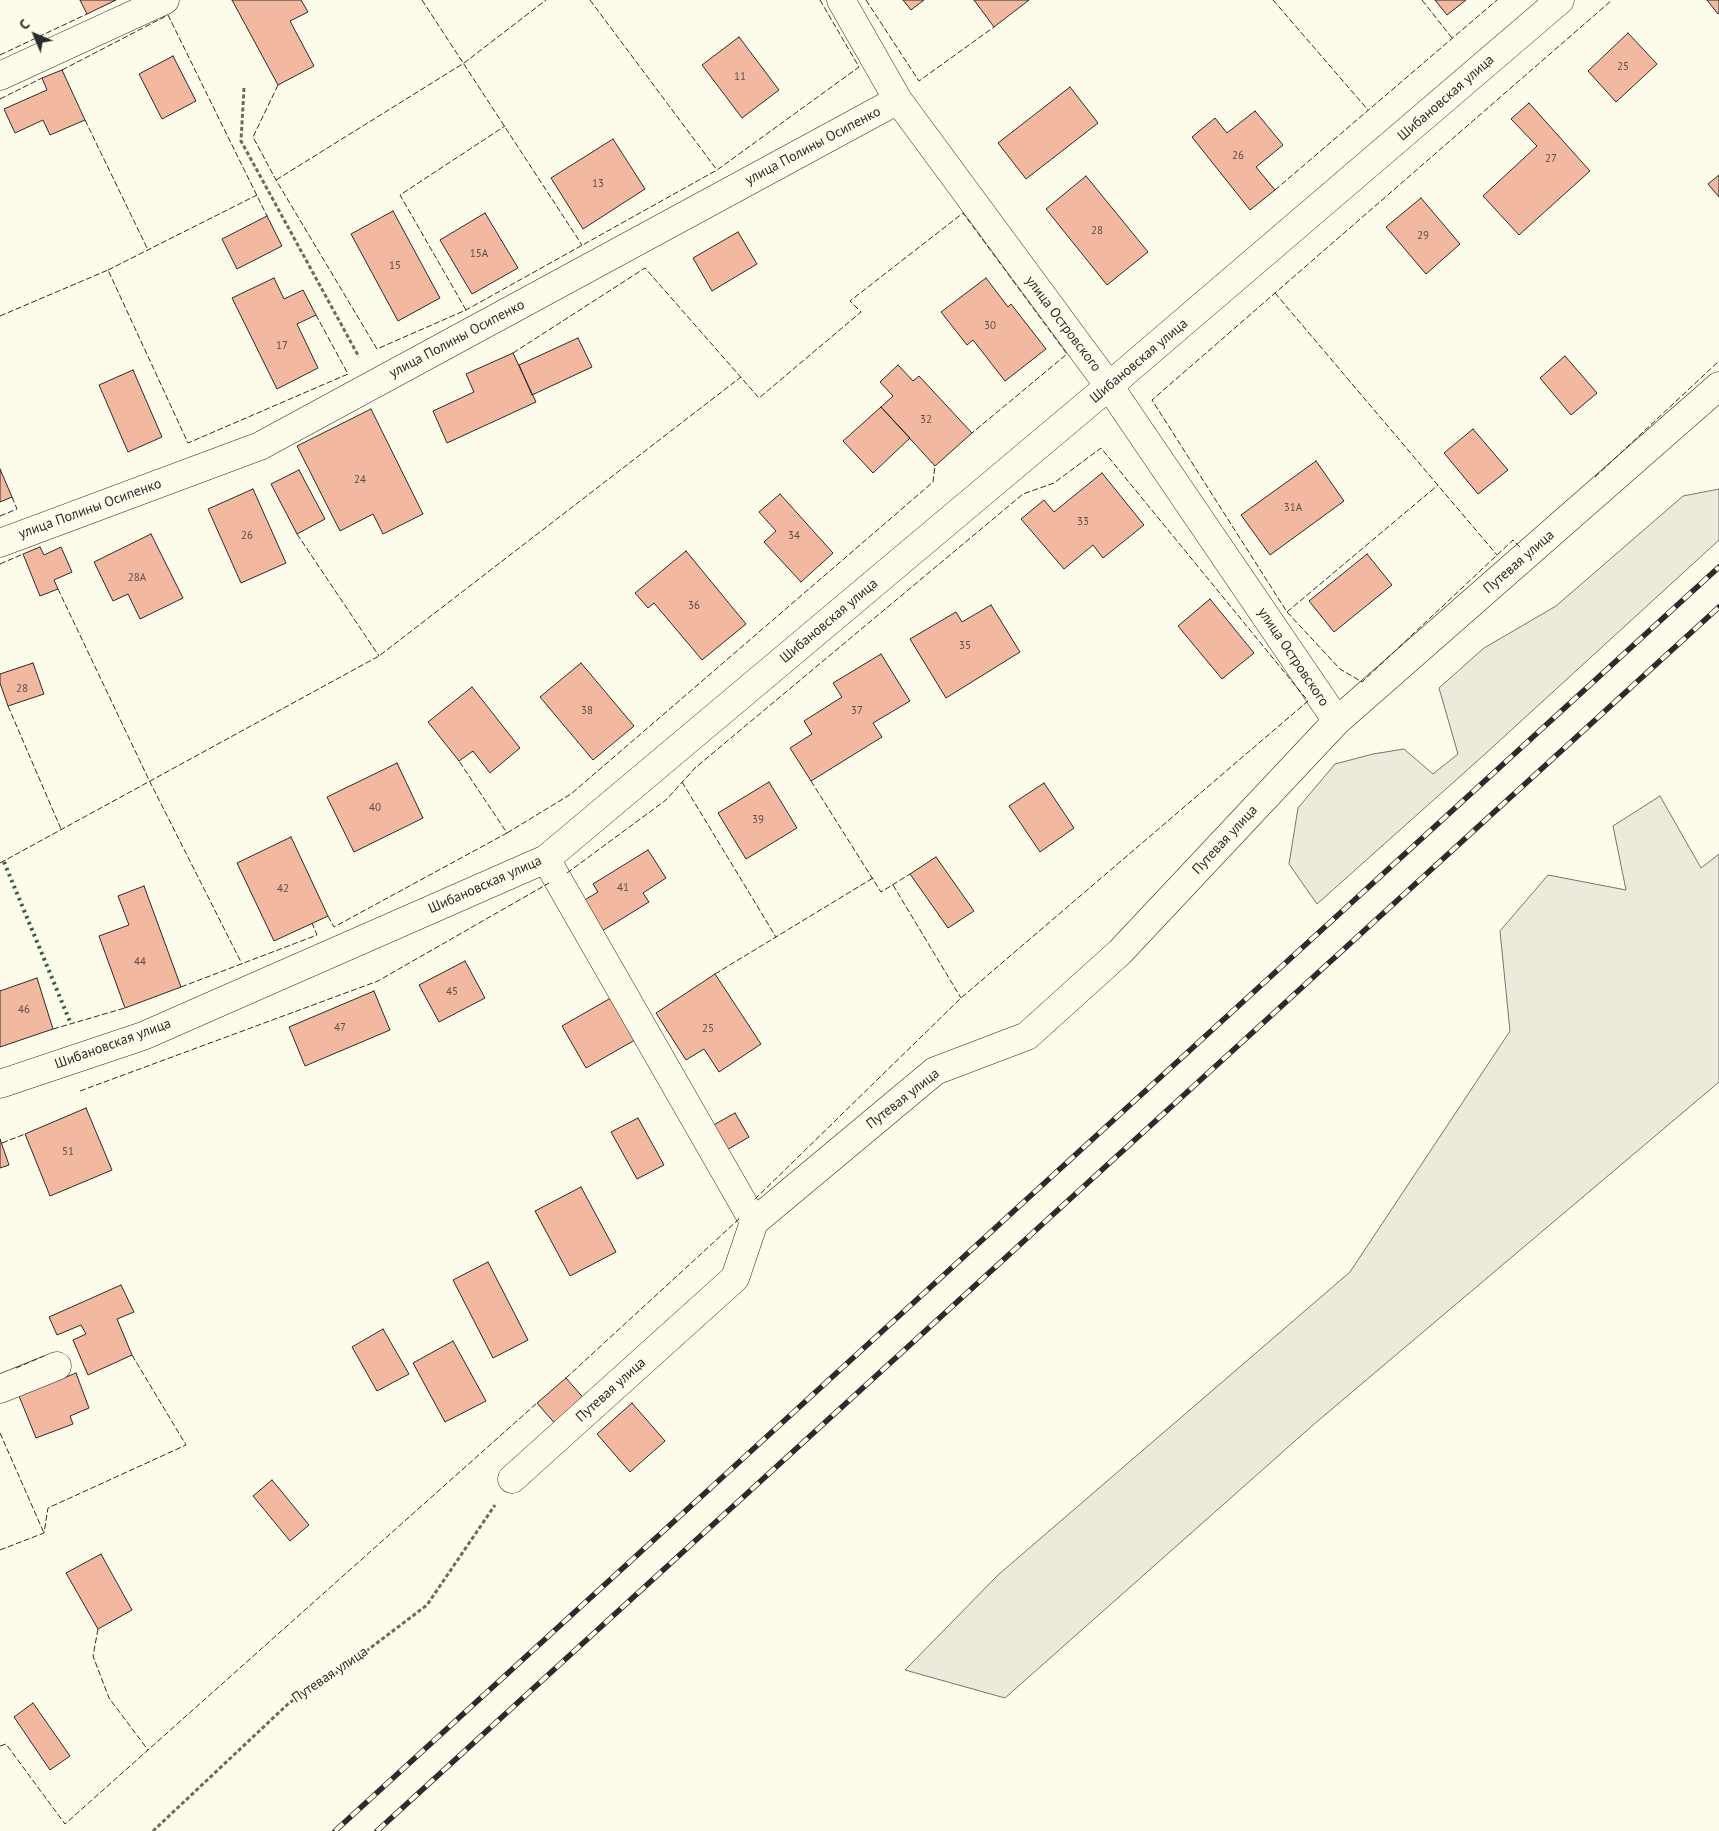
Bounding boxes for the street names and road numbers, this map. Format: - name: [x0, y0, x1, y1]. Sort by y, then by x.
- street label: Шибановская улица: [1394, 52, 1498, 144]
- street label: улица Полины Осипенко: [742, 103, 884, 189]
- street label: улица Островского: [1022, 273, 1104, 375]
- street label: улица Полины Осипенко: [386, 296, 528, 382]
- street label: Шибановская улица: [1087, 315, 1191, 407]
- street label: улица Полины Осипенко: [16, 475, 164, 543]
- street label: Путевая улица: [1480, 527, 1558, 597]
- street label: Шибановская улица: [777, 575, 881, 667]
- street label: улица Островского: [1254, 604, 1332, 710]
- street label: Путевая улица: [1189, 802, 1261, 878]
- street label: Шибановская улица: [426, 852, 544, 918]
- street label: Шибановская улица: [53, 1015, 173, 1073]
- street label: Путевая улица: [863, 1065, 943, 1133]
- street label: Путевая улица: [573, 1354, 649, 1426]
- street label: Путевая улица: [289, 1643, 371, 1707]

